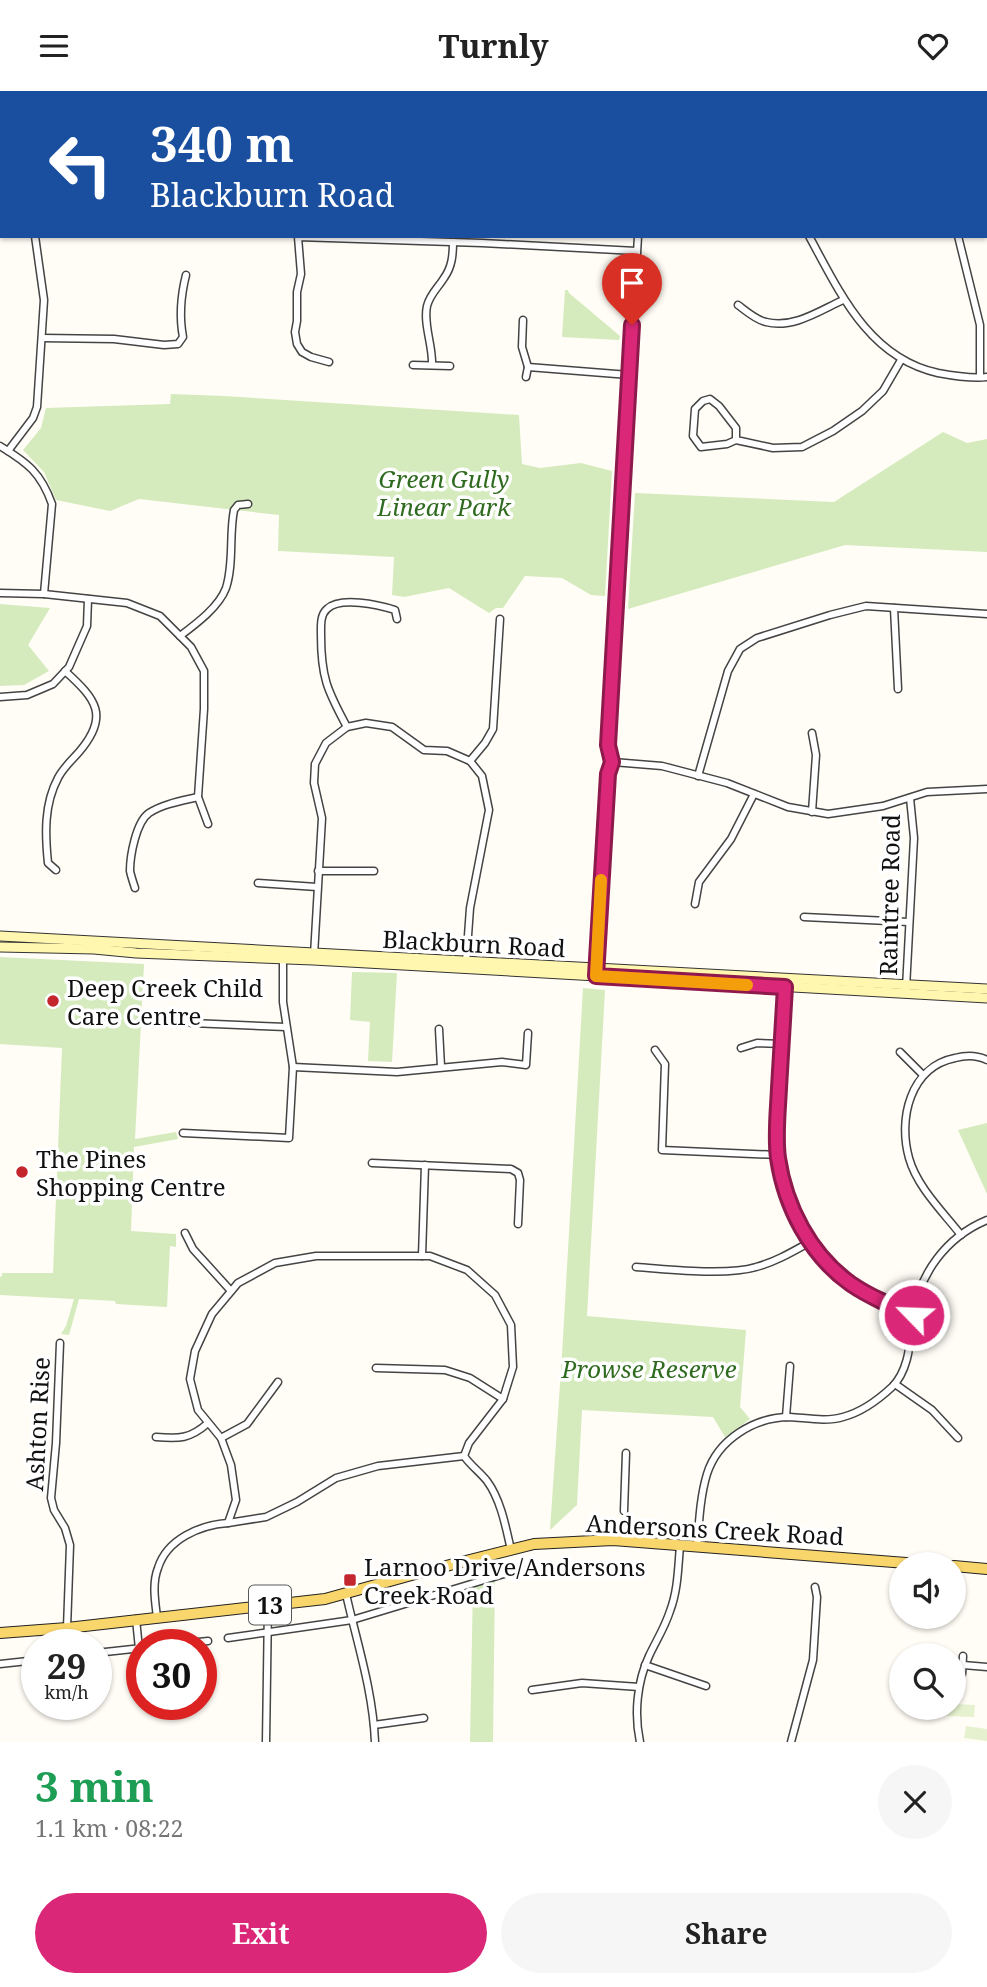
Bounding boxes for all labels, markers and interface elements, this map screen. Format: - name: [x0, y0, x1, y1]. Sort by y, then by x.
- text: Turnly: [438, 24, 549, 67]
- icon: menu: [35, 27, 73, 65]
- icon: heart: [914, 27, 952, 65]
- text: 340 m: [150, 110, 294, 176]
- icon: left: [35, 119, 126, 210]
- text: Blackburn Road: [150, 173, 394, 216]
- pin: [602, 253, 662, 325]
- icon: arrive: [613, 264, 651, 302]
- park label: Green Gully Linear Park: [376, 462, 512, 523]
- street label: Raintree Road: [871, 814, 907, 976]
- street label: Blackburn Road: [382, 922, 567, 964]
- place label: Deep Creek Child Care Centre: [67, 971, 263, 1032]
- marker: Deep Creek Child Care Centre: [45, 993, 61, 1009]
- place label: The Pines Shopping Centre: [36, 1142, 226, 1203]
- marker: The Pines Shopping Centre: [14, 1164, 30, 1180]
- position arrow: [877, 1278, 951, 1352]
- park label: Prowse Reserve: [561, 1352, 737, 1385]
- street label: Ashton Rise: [17, 1356, 57, 1492]
- street label: Andersons Creek Road: [585, 1506, 845, 1552]
- place label: Larnoo Drive/Andersons Creek Road: [364, 1550, 646, 1611]
- map controls: [889, 1552, 966, 1720]
- button: sound: [889, 1552, 966, 1629]
- marker: Larnoo Drive/Andersons Creek Road: [342, 1572, 358, 1588]
- road number: 13: [249, 1585, 291, 1625]
- speed limit sign: 30: [126, 1629, 217, 1720]
- text: 29: [47, 1642, 86, 1689]
- button: search: [889, 1643, 966, 1720]
- text: km/h: [44, 1680, 89, 1704]
- text: 3 min: [35, 1757, 154, 1814]
- button: close: [878, 1765, 952, 1839]
- text: 1.1 km · 08:22: [35, 1812, 183, 1844]
- button: Exit: [35, 1893, 487, 1973]
- button: Share: [501, 1893, 952, 1973]

